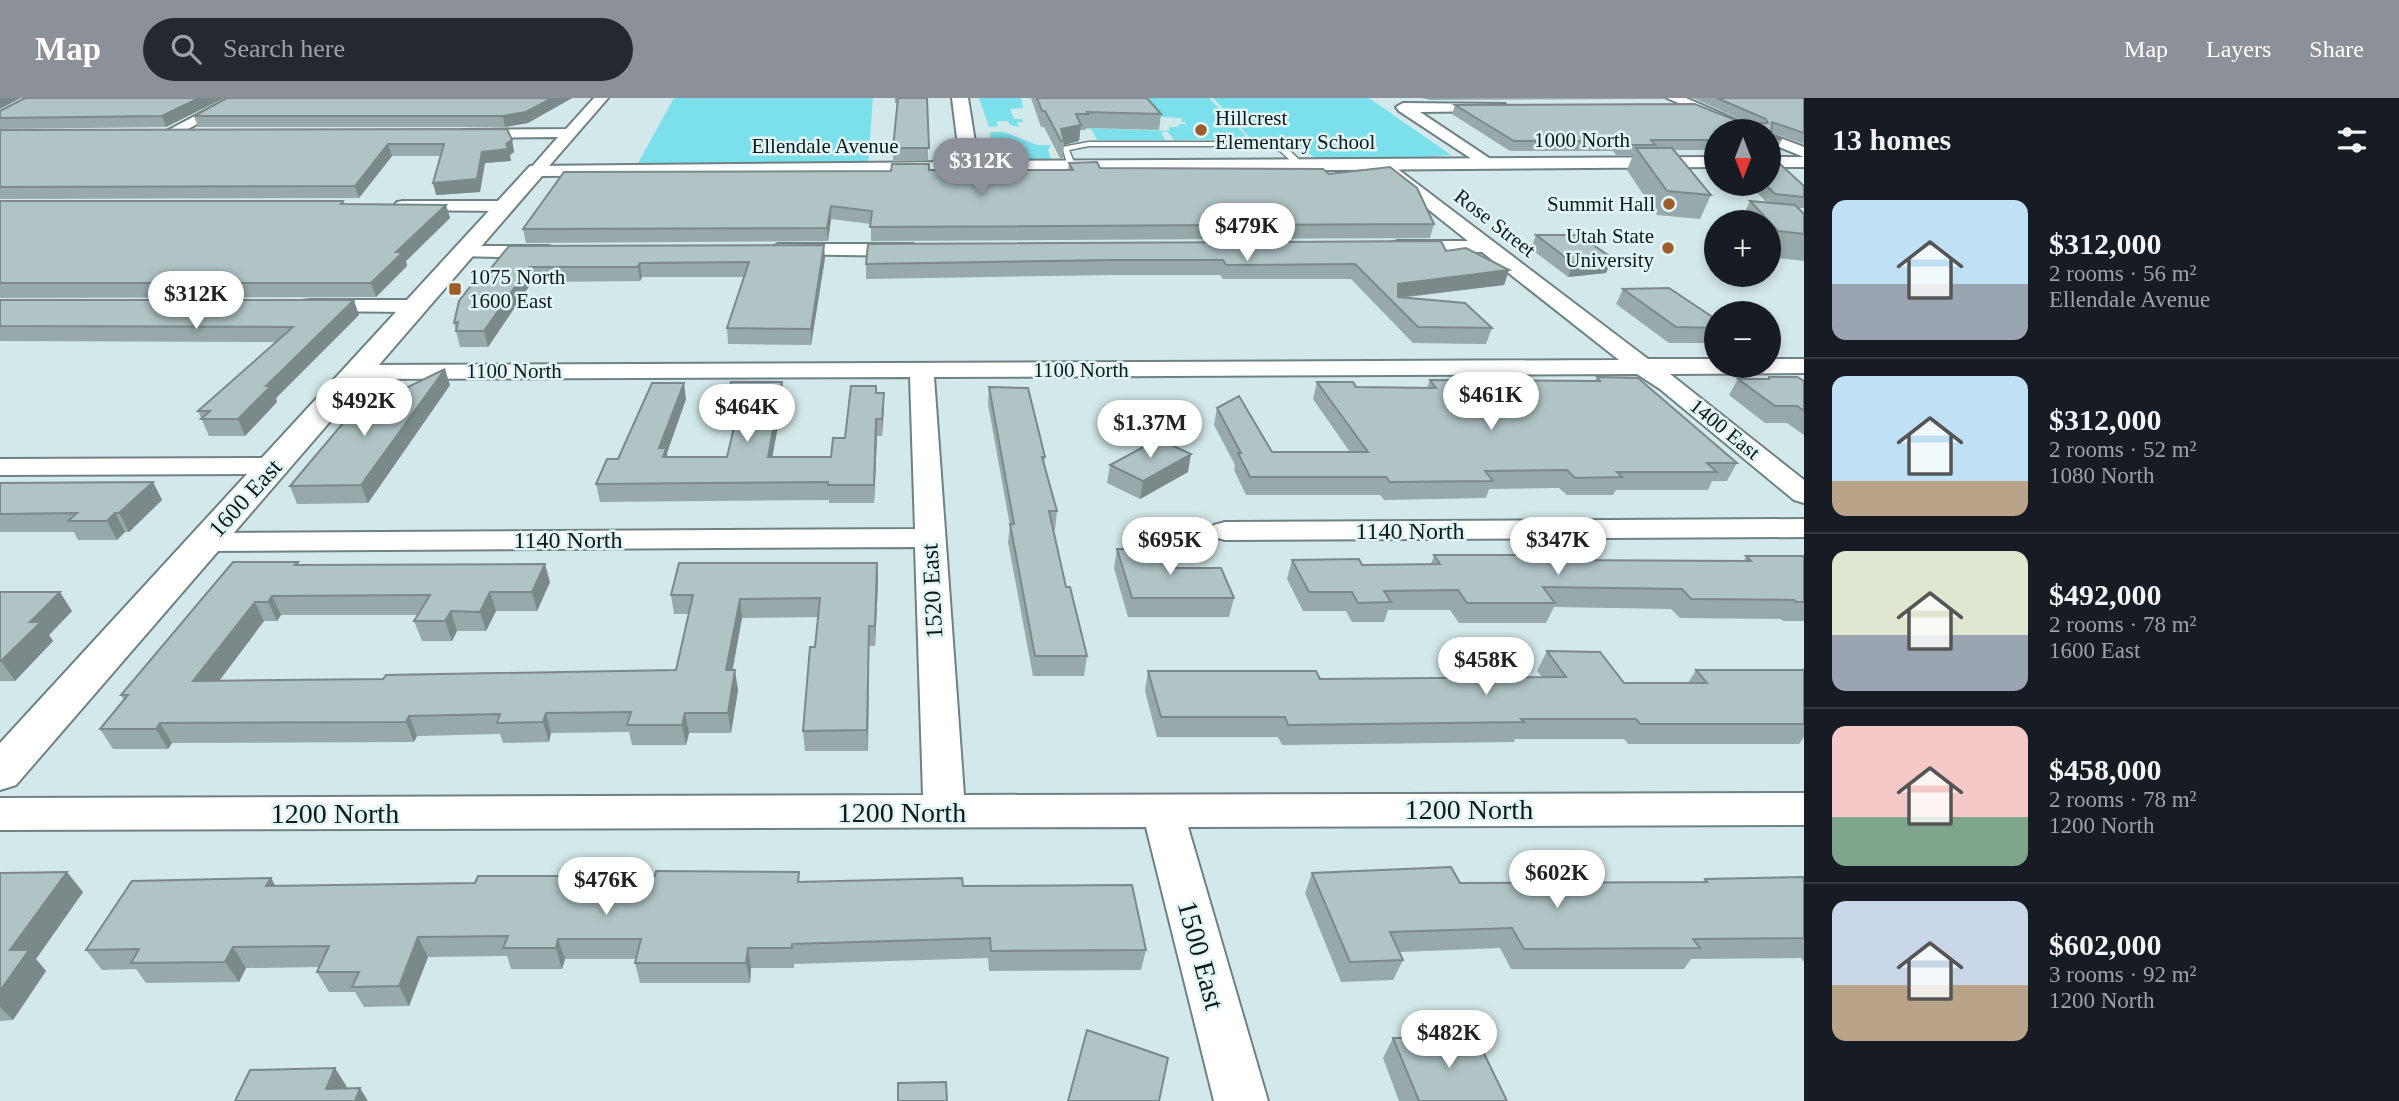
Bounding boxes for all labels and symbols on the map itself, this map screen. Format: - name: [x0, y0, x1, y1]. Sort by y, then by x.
- place label: Hillcrest Elementary School: [1215, 106, 1376, 154]
- north arrow: [1704, 119, 1782, 196]
- marker: Hillcrest Elementary School: [1193, 122, 1209, 138]
- street label: 1000 North: [1534, 128, 1631, 152]
- street label: Ellendale Avenue: [751, 134, 899, 158]
- pin: $312K: [932, 139, 1030, 198]
- street label: Rose Street: [1450, 184, 1540, 262]
- place label: Summit Hall: [1547, 192, 1655, 216]
- marker: Summit Hall: [1661, 196, 1677, 212]
- pin: $479K: [1198, 204, 1296, 263]
- place label: Utah State University: [1565, 224, 1654, 272]
- marker: Utah State University: [1660, 240, 1676, 256]
- place label: 1075 North 1600 East: [469, 265, 566, 313]
- pin: $312K: [147, 272, 245, 331]
- marker: 1075 North 1600 East: [447, 281, 463, 297]
- street label: 1100 North: [1033, 358, 1129, 382]
- street label: 1100 North: [466, 359, 562, 383]
- pin: $461K: [1442, 372, 1540, 432]
- pin: $492K: [315, 378, 413, 438]
- pin: $464K: [698, 384, 796, 444]
- street label: 1400 East: [1685, 393, 1765, 465]
- pin: $1.37M: [1093, 400, 1207, 460]
- street label: 1600 East: [203, 454, 287, 542]
- pin: $695K: [1121, 518, 1219, 577]
- street label: 1140 North: [1355, 518, 1465, 544]
- pin: $347K: [1509, 518, 1607, 577]
- street label: 1140 North: [513, 527, 623, 553]
- street label: 1520 East: [917, 542, 947, 639]
- pin: $458K: [1437, 638, 1535, 697]
- street label: 1200 North: [1405, 794, 1533, 825]
- street label: 1200 North: [838, 797, 966, 828]
- street label: 1200 North: [271, 798, 399, 829]
- pin: $602K: [1508, 850, 1606, 910]
- pin: $476K: [557, 858, 655, 917]
- street label: 1500 East: [1172, 897, 1230, 1013]
- pin: $482K: [1400, 1010, 1498, 1070]

